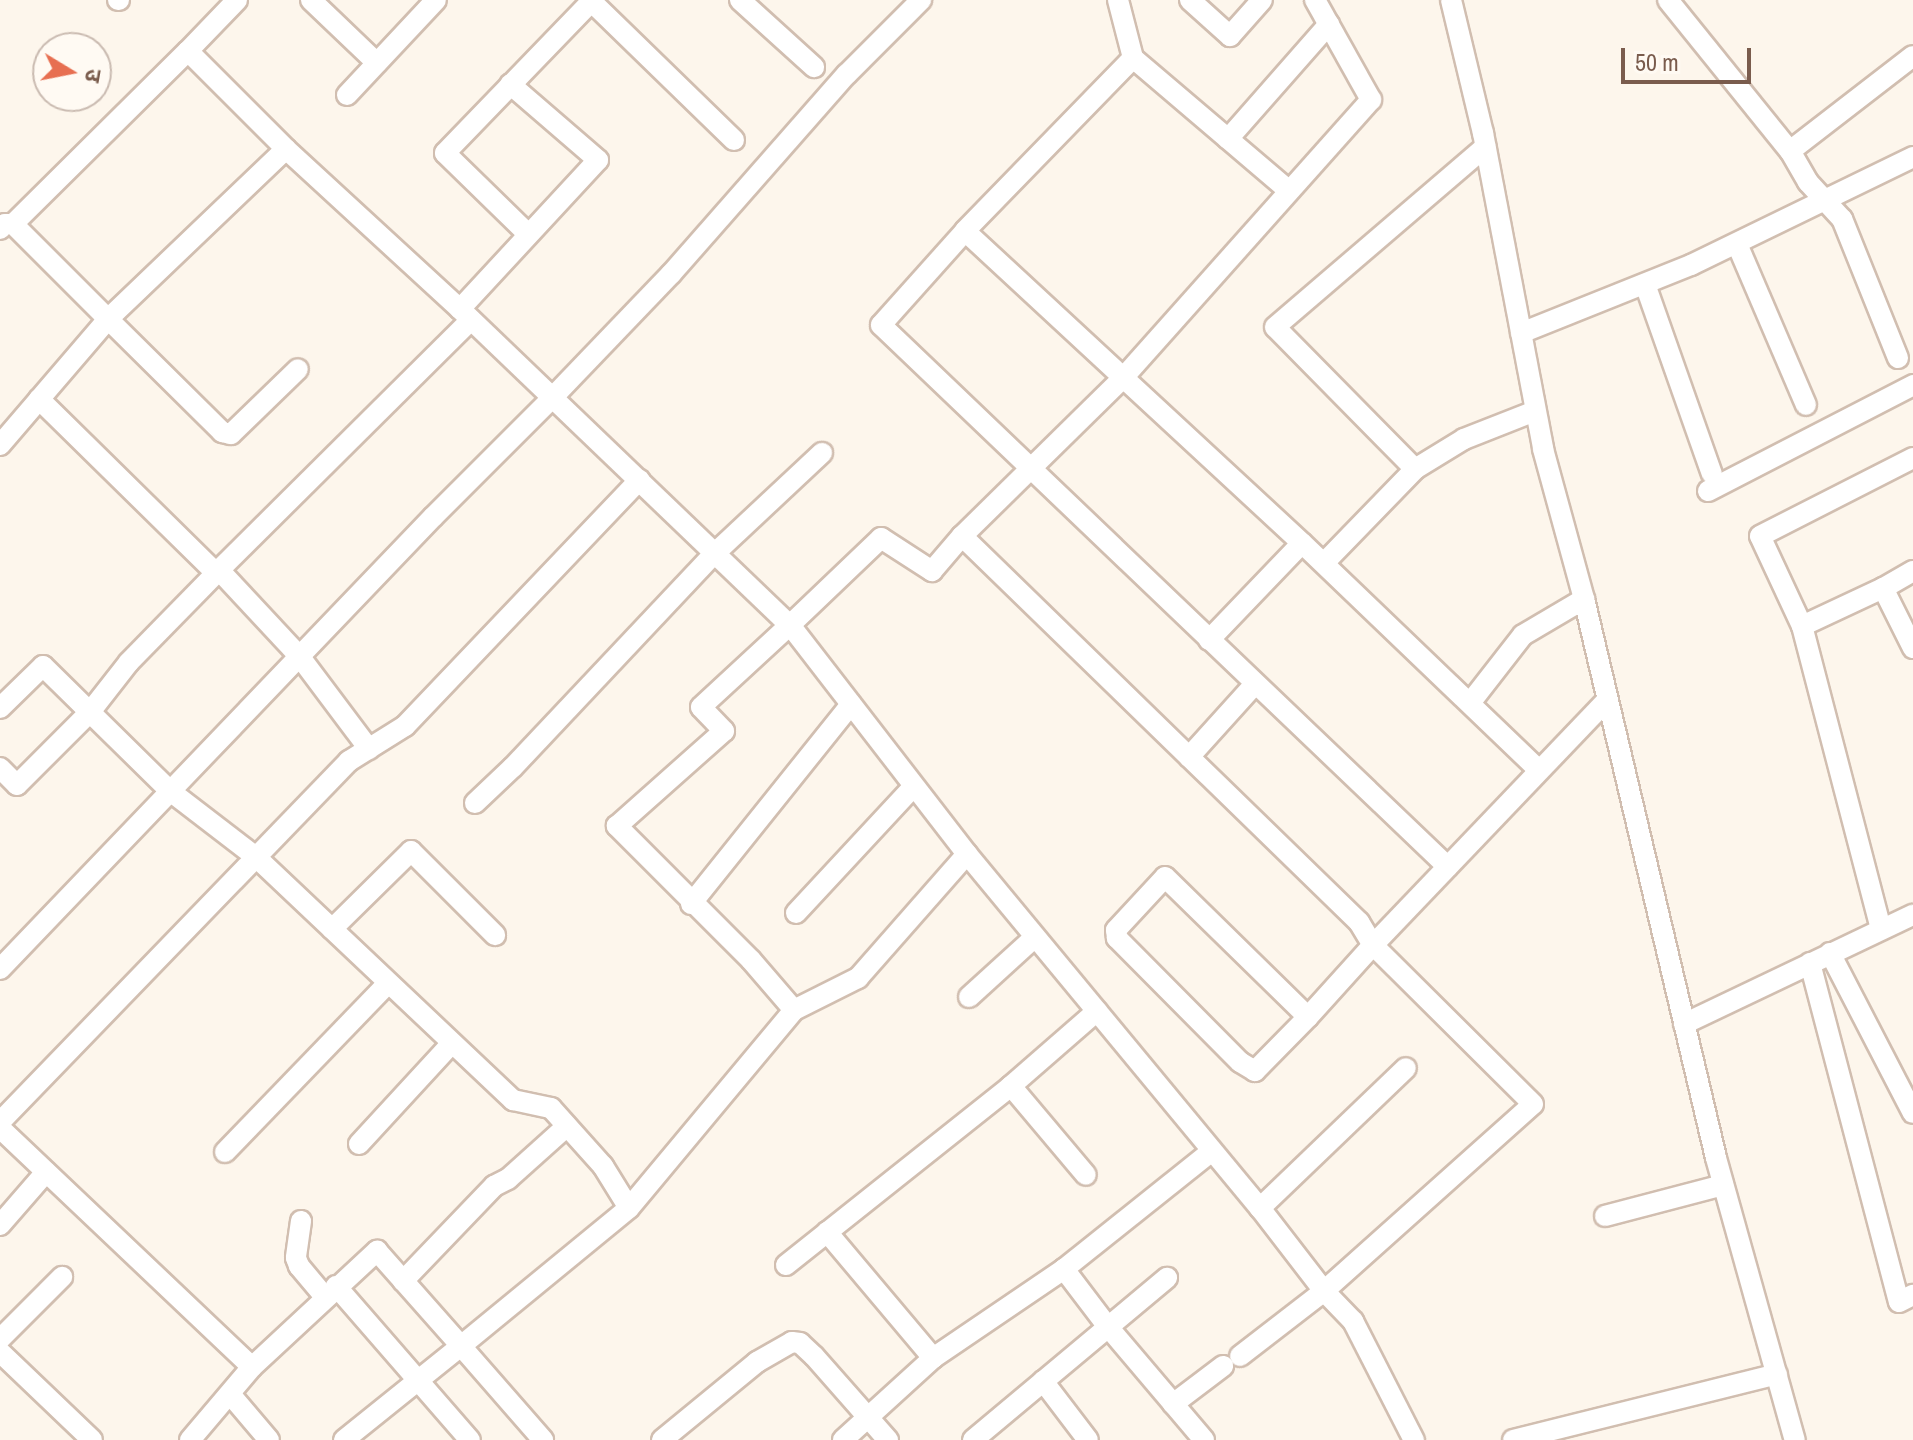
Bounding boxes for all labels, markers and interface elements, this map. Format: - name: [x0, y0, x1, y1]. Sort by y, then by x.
- north arrow: [32, 32, 112, 112]
- scale bar: [1625, 32, 1755, 82]
- text: 50 m: [1635, 46, 1679, 78]
- text: उ: [78, 67, 110, 85]

